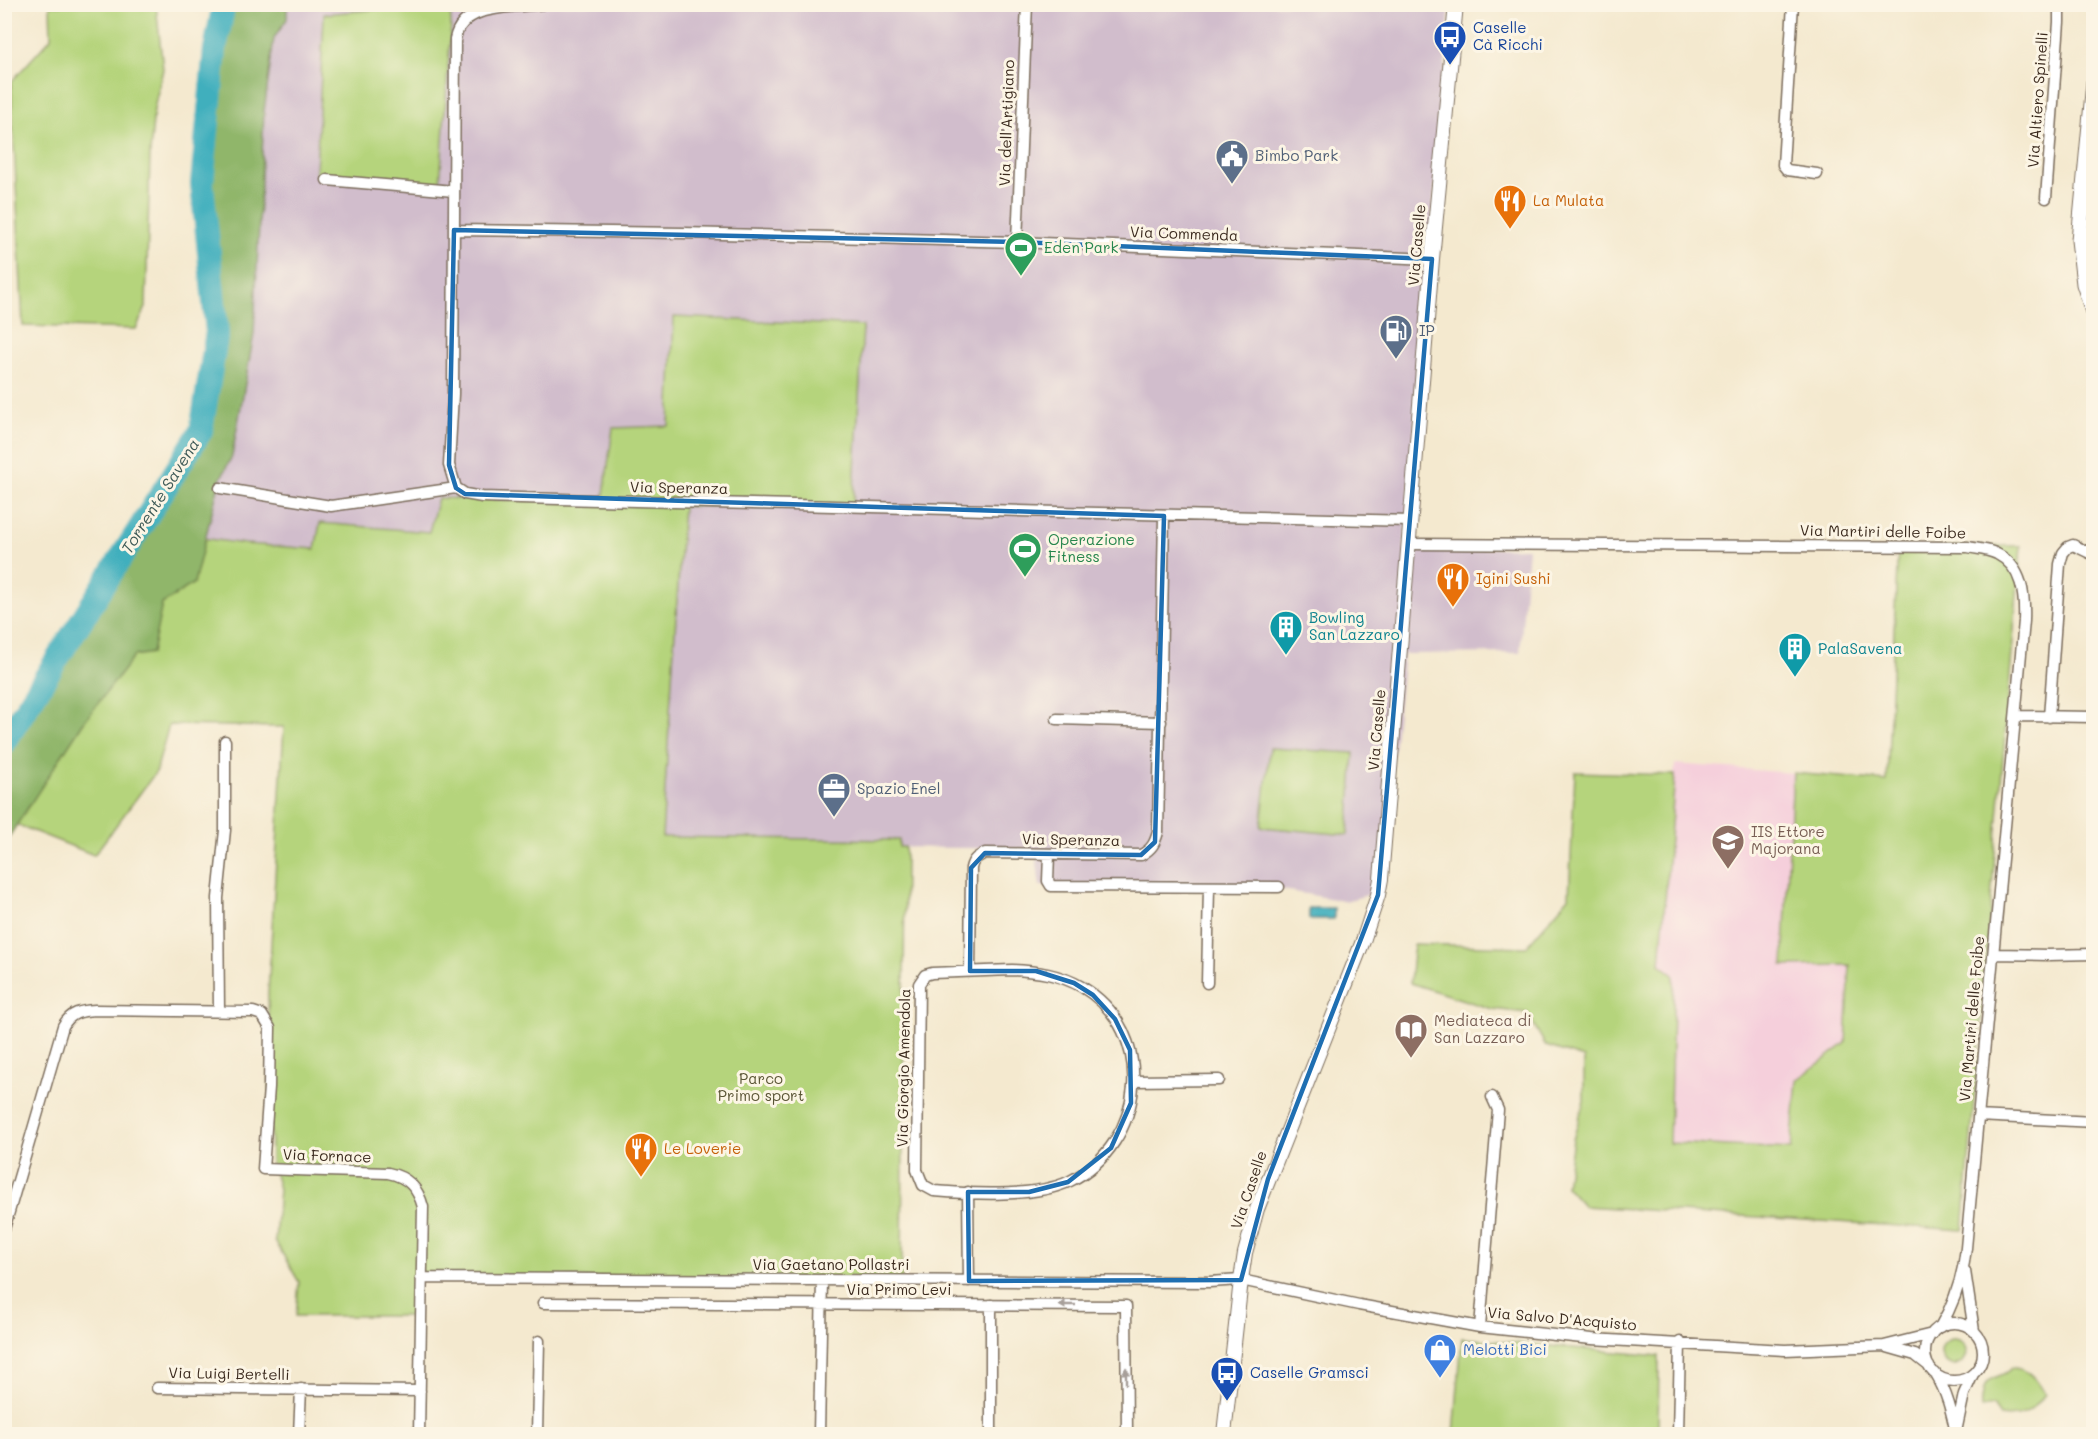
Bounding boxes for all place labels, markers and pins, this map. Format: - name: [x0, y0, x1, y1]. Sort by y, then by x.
- place label: Caselle Cà Ricchi: [1473, 17, 1543, 54]
- bus stop icon: Caselle Cà Ricchi: [1432, 19, 1468, 66]
- public building icon: Bimbo Park: [1214, 138, 1250, 185]
- place label: Bimbo Park: [1255, 145, 1338, 165]
- restaurant icon: La Mulata: [1492, 183, 1528, 230]
- place label: La Mulata: [1533, 190, 1604, 210]
- sports icon: Eden Park: [1003, 230, 1039, 277]
- place label: Eden Park: [1044, 237, 1119, 257]
- fuel station icon: IP: [1378, 313, 1414, 360]
- place label: IP: [1419, 320, 1435, 340]
- place label: Operazione Fitness: [1048, 529, 1135, 566]
- sports icon: Operazione Fitness: [1007, 531, 1043, 578]
- restaurant icon: Igini Sushi: [1435, 561, 1471, 608]
- place label: Igini Sushi: [1476, 568, 1551, 588]
- place label: Bowling San Lazzaro: [1309, 607, 1400, 644]
- building icon: Bowling San Lazzaro: [1268, 609, 1304, 656]
- building icon: PalaSavena: [1777, 631, 1813, 678]
- place label: PalaSavena: [1818, 638, 1902, 658]
- office icon: Spazio Enel: [816, 771, 852, 818]
- place label: Spazio Enel: [857, 778, 941, 798]
- place label: IIS Ettore Majorana: [1751, 821, 1825, 858]
- school or university icon: IIS Ettore Majorana: [1710, 823, 1746, 870]
- place label: Mediateca di San Lazzaro: [1434, 1010, 1532, 1047]
- library icon: Mediateca di San Lazzaro: [1393, 1012, 1429, 1059]
- restaurant icon: Le Loverie: [623, 1131, 659, 1178]
- place label: Le Loverie: [664, 1138, 741, 1158]
- shop icon: Melotti Bici: [1422, 1332, 1458, 1379]
- place label: Melotti Bici: [1463, 1339, 1547, 1359]
- bus stop icon: Caselle Gramsci: [1209, 1355, 1245, 1402]
- place label: Caselle Gramsci: [1250, 1362, 1369, 1382]

